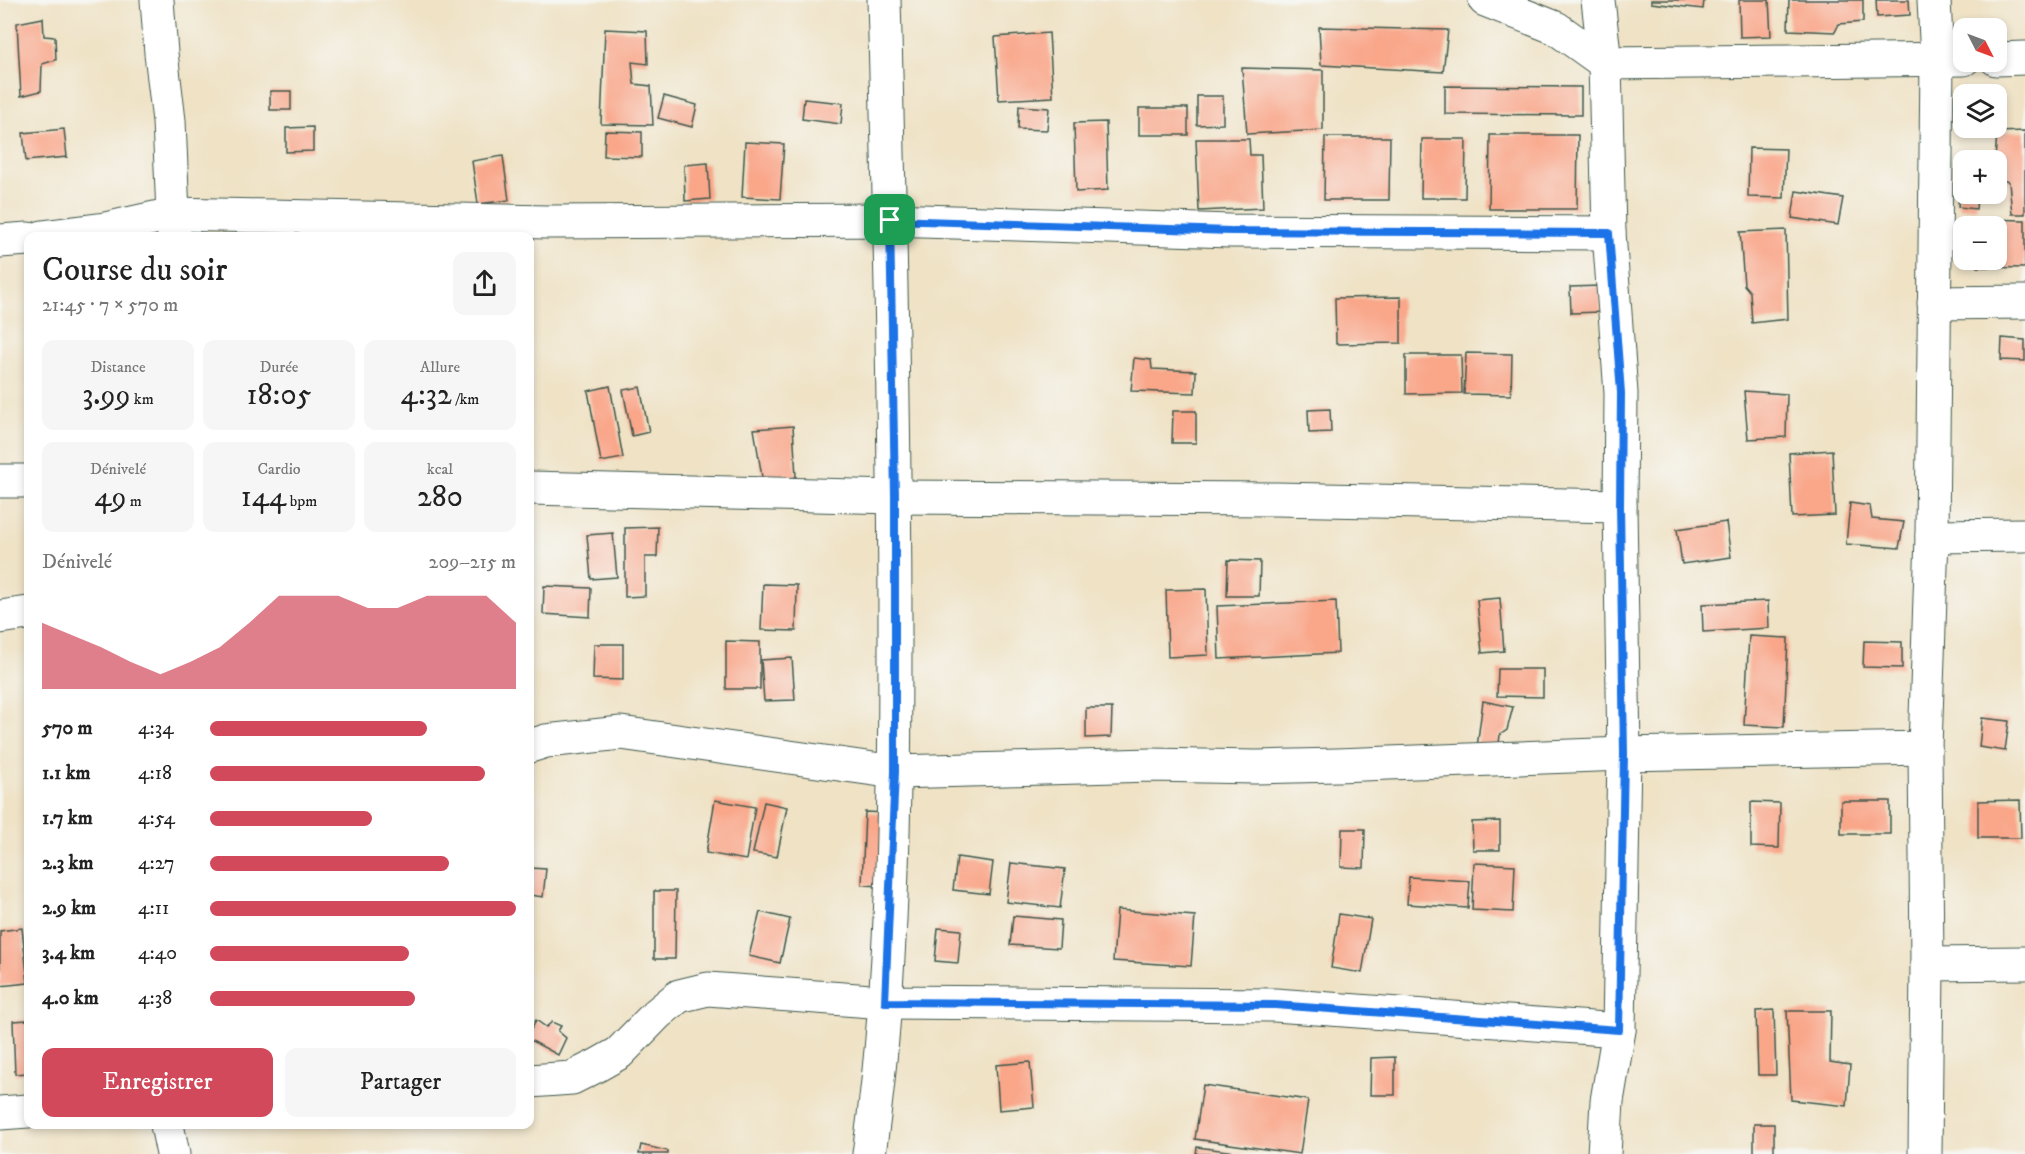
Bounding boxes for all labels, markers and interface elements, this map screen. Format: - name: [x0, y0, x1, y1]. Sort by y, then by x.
- north arrow: [1953, 18, 2007, 72]
- map controls: [1953, 18, 2007, 270]
- button: layers: [1953, 84, 2007, 138]
- button: +: [1953, 150, 2007, 204]
- pin: [864, 194, 915, 245]
- icon: arrive: [873, 203, 906, 236]
- button: −: [1953, 216, 2007, 270]
- text: Course du soir: [42, 250, 227, 291]
- button: share: [453, 252, 516, 315]
- text: 21:45 · 7 × 570 m: [42, 293, 178, 318]
- text: Distance: [90, 357, 146, 377]
- text: Durée: [260, 357, 298, 377]
- text: Allure: [420, 357, 460, 377]
- text: 3.99: [82, 377, 130, 414]
- text: 18:05: [247, 377, 311, 414]
- text: 4:32: [401, 377, 452, 414]
- text: km: [130, 389, 154, 409]
- text: /km: [452, 389, 479, 409]
- text: Dénivelé: [90, 459, 146, 479]
- text: Cardio: [257, 459, 301, 479]
- text: kcal: [427, 459, 453, 479]
- text: 49: [94, 479, 126, 516]
- text: 144: [241, 479, 286, 516]
- text: 280: [417, 479, 463, 516]
- text: m: [126, 491, 142, 511]
- text: bpm: [286, 491, 317, 511]
- text: Dénivelé: [42, 550, 112, 575]
- text: 209–215 m: [429, 550, 516, 575]
- text: 570 m: [42, 716, 93, 741]
- text: 4:34: [138, 716, 174, 741]
- text: 1.1 km: [42, 761, 91, 786]
- text: 4:18: [138, 761, 172, 786]
- text: 1.7 km: [42, 806, 93, 831]
- text: 4:54: [138, 806, 175, 831]
- text: 2.3 km: [42, 851, 94, 876]
- text: 4:27: [138, 851, 175, 876]
- text: 2.9 km: [42, 896, 96, 921]
- text: 4:11: [138, 896, 169, 921]
- text: 3.4 km: [42, 941, 95, 966]
- text: 4:40: [138, 941, 177, 966]
- text: 4.0 km: [42, 986, 99, 1011]
- text: 4:38: [138, 986, 172, 1011]
- button: Enregistrer: [42, 1048, 273, 1117]
- button: Partager: [285, 1048, 516, 1117]

